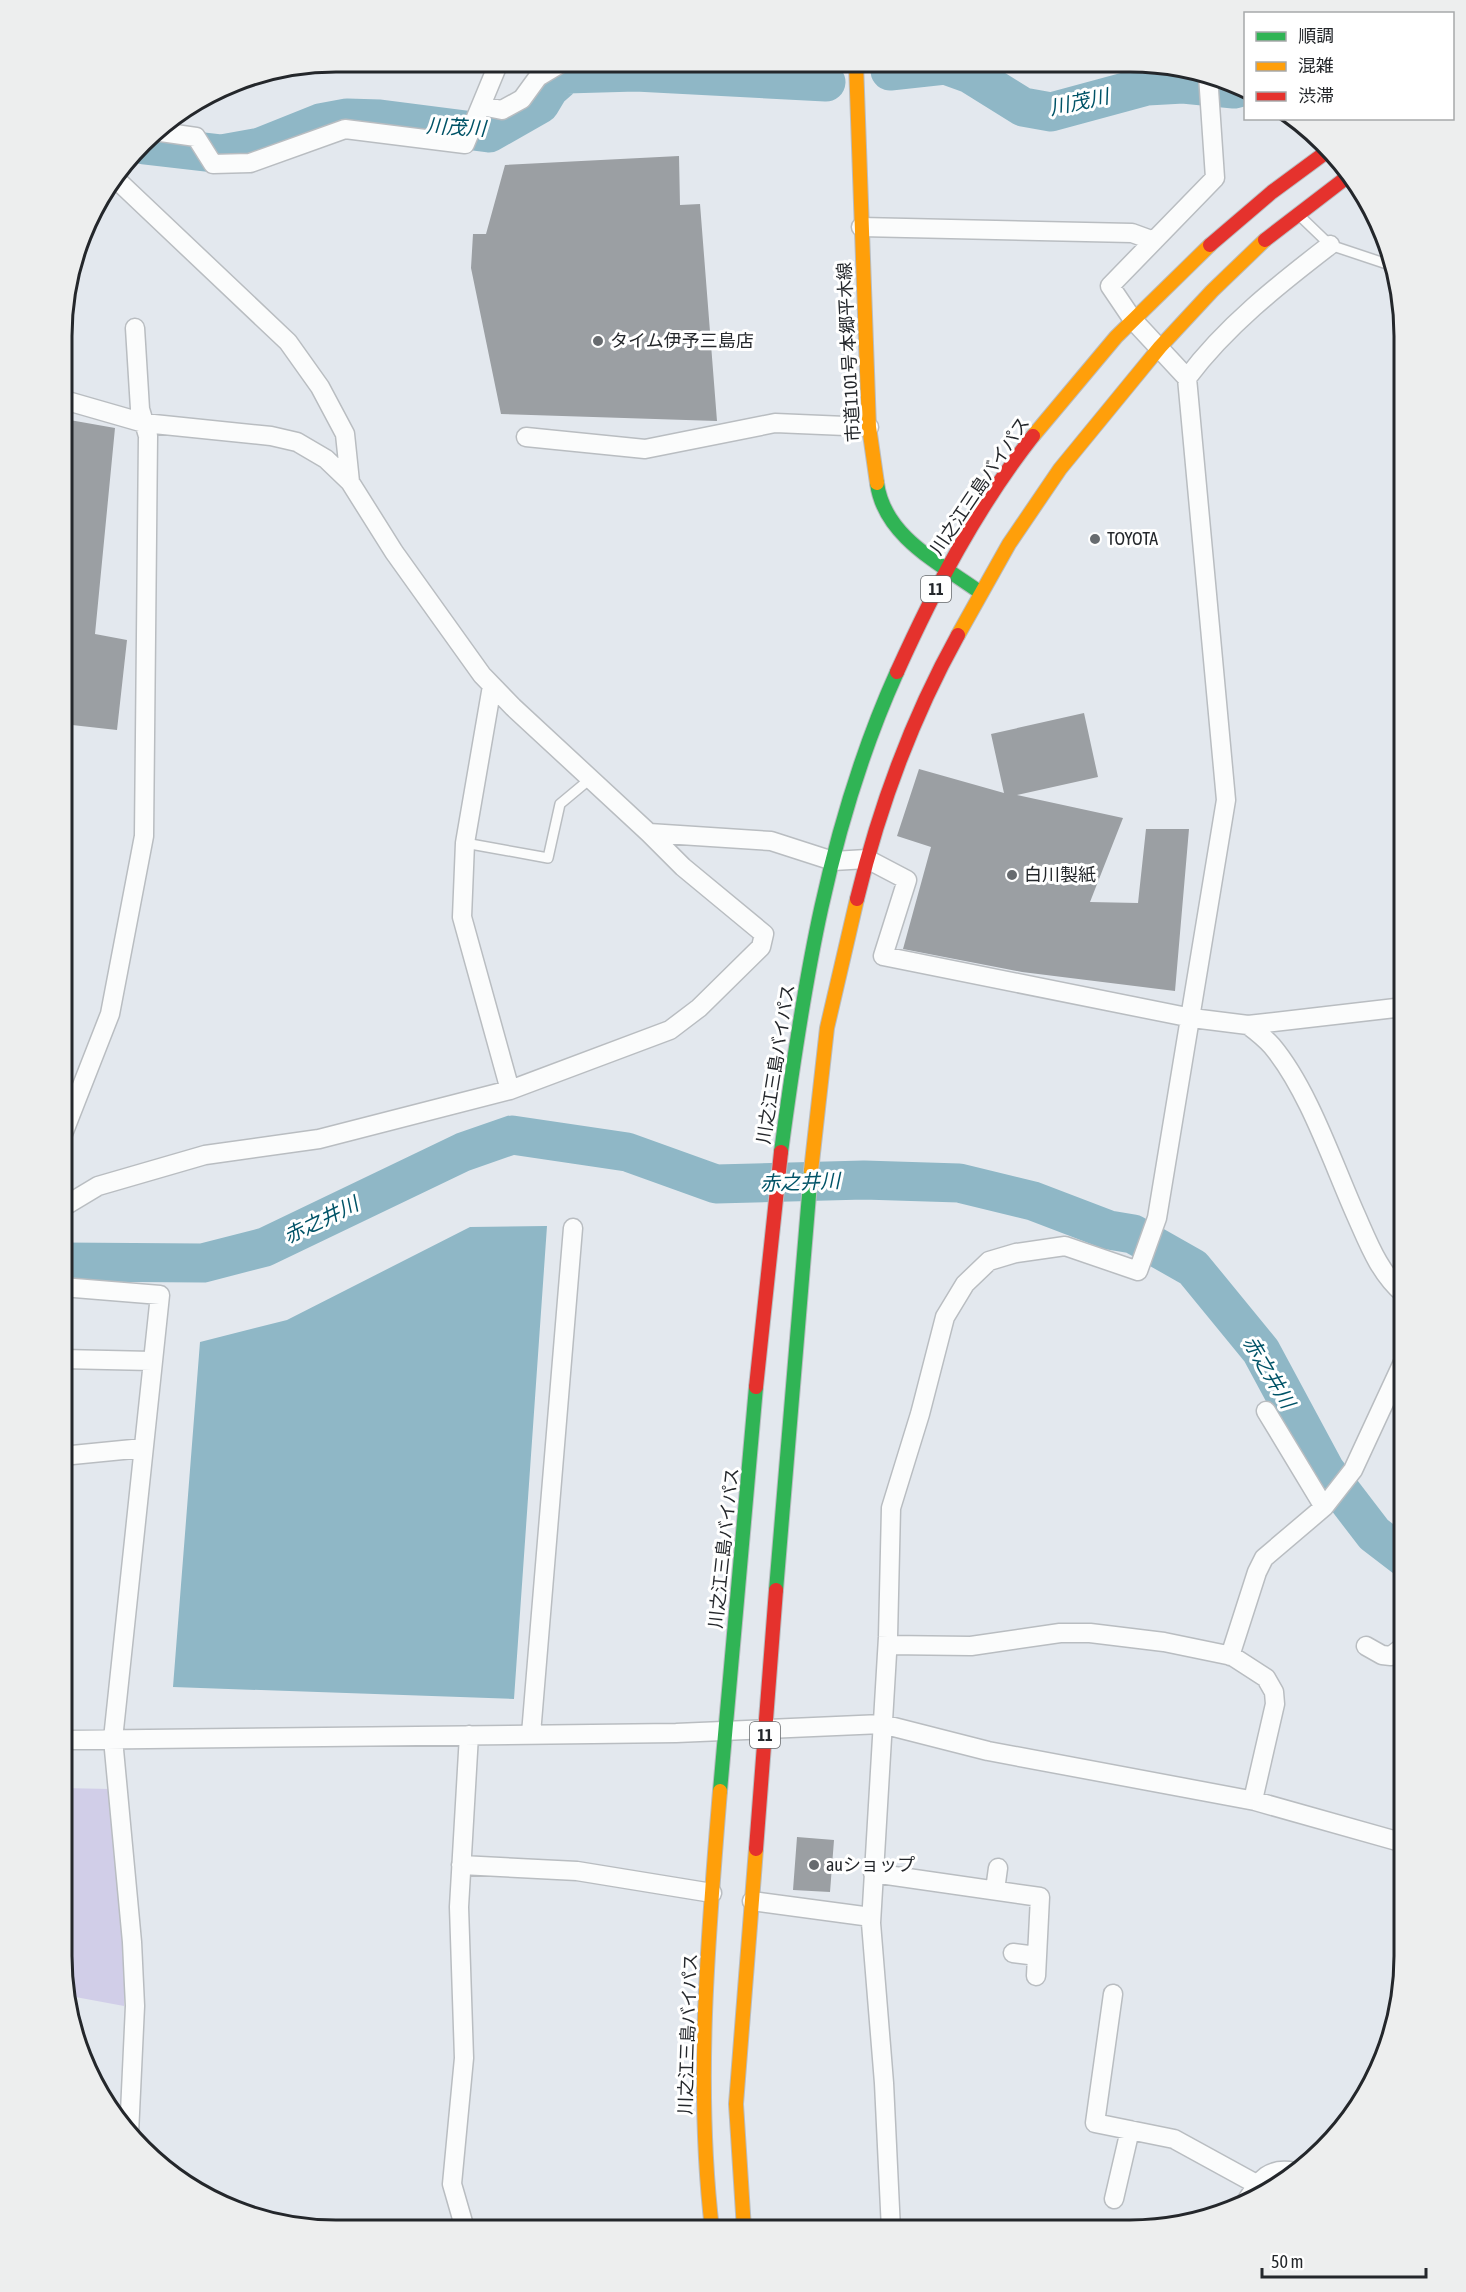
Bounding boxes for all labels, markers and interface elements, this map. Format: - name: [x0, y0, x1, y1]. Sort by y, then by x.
- legend: [1244, 12, 1454, 120]
- text: 順調: [1298, 25, 1334, 46]
- text: 混雑: [1298, 55, 1334, 76]
- water label: 川茂川: [1047, 84, 1113, 119]
- text: 渋滞: [1298, 85, 1334, 106]
- water label: 川茂川: [425, 113, 489, 140]
- street label: 市道1101号 本郷平木線: [833, 261, 864, 443]
- place label: タイム伊予三島店: [610, 330, 754, 351]
- marker: タイム伊予三島店: [591, 334, 605, 348]
- street label: 川之江三島バイパス: [926, 413, 1033, 559]
- place label: TOYOTA: [1107, 528, 1158, 549]
- marker: TOYOTA: [1088, 532, 1102, 546]
- road number: 11: [921, 576, 951, 602]
- place label: 白川製紙: [1024, 864, 1096, 885]
- marker: 白川製紙: [1005, 868, 1019, 882]
- street label: 川之江三島バイパス: [752, 982, 799, 1145]
- water label: 赤之井川: [760, 1169, 842, 1194]
- water label: 赤之井川: [280, 1191, 364, 1247]
- water label: 赤之井川: [1239, 1332, 1301, 1414]
- street label: 川之江三島バイパス: [705, 1466, 742, 1629]
- road number: 11: [750, 1722, 780, 1748]
- place label: auショップ: [826, 1854, 915, 1875]
- marker: auショップ: [807, 1858, 821, 1872]
- street label: 川之江三島バイパス: [674, 1953, 701, 2115]
- scale bar: [1262, 2241, 1426, 2279]
- text: 50 m: [1271, 2251, 1303, 2272]

